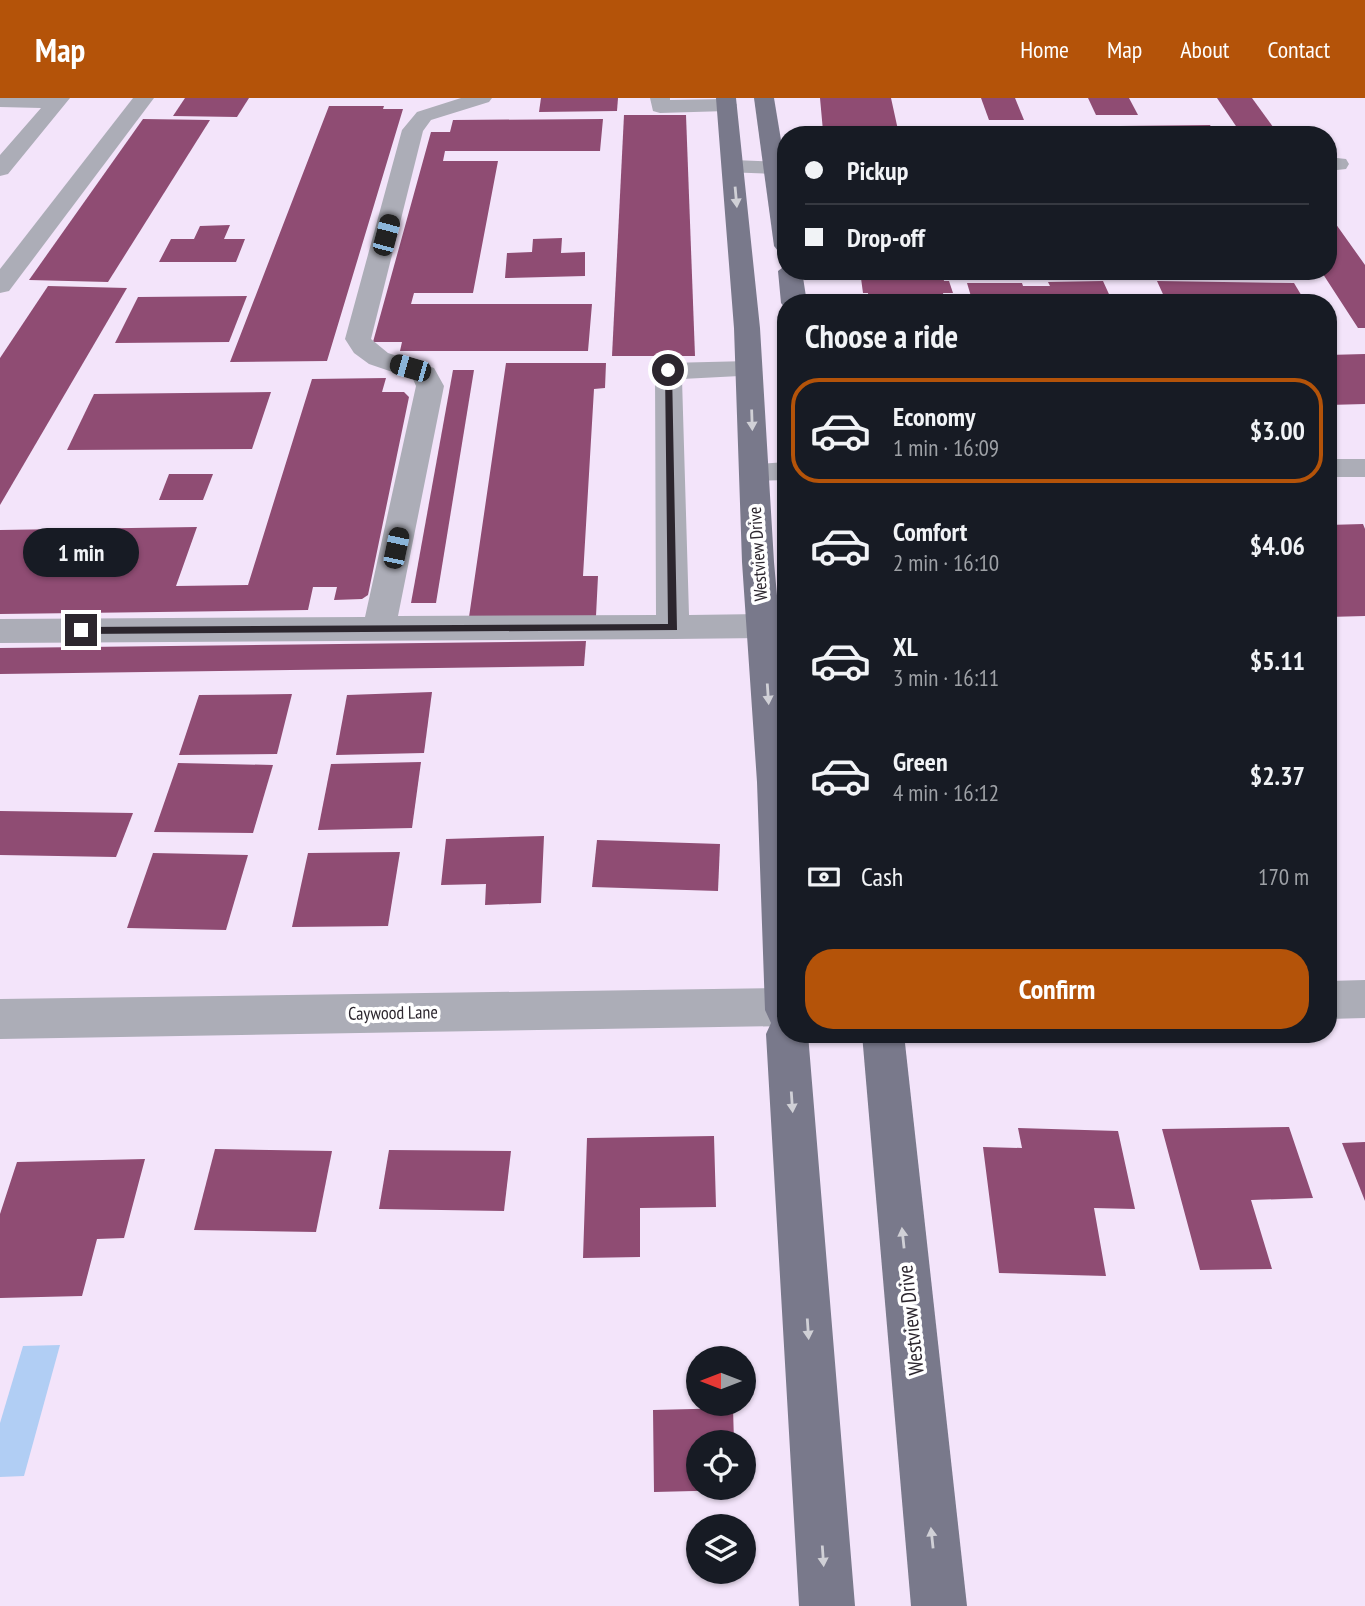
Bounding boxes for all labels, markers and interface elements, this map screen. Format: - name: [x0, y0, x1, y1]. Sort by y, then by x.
- text: Map: [35, 28, 85, 71]
- text: Home: [1020, 34, 1069, 65]
- text: Map: [1107, 34, 1142, 65]
- text: About: [1180, 34, 1229, 65]
- text: Contact: [1267, 34, 1330, 65]
- text: Pickup: [847, 154, 908, 187]
- one-way arrow: [731, 187, 742, 209]
- car: [371, 212, 402, 258]
- text: Drop-off: [847, 221, 925, 254]
- text: Choose a ride: [805, 315, 958, 357]
- car: [387, 352, 434, 384]
- route start: [652, 354, 684, 386]
- icon: car: [809, 399, 872, 462]
- text: Economy: [893, 400, 975, 433]
- one-way arrow: [746, 410, 757, 432]
- text: $3.00: [1250, 414, 1305, 447]
- text: 1 min · 16:09: [893, 433, 999, 462]
- street label: Westview Drive: [743, 506, 772, 602]
- icon: car: [809, 514, 872, 577]
- text: Comfort: [893, 515, 967, 548]
- car: [382, 525, 411, 571]
- callout: 1 min: [23, 528, 139, 578]
- text: $4.06: [1250, 529, 1305, 562]
- text: 1 min: [58, 538, 104, 567]
- text: 2 min · 16:10: [893, 548, 999, 577]
- route end: [65, 614, 97, 646]
- icon: car: [809, 629, 872, 692]
- text: XL: [893, 630, 918, 663]
- text: $5.11: [1250, 644, 1305, 677]
- text: 3 min · 16:11: [893, 663, 999, 692]
- one-way arrow: [763, 683, 774, 705]
- icon: car: [809, 744, 872, 807]
- text: Green: [893, 745, 948, 778]
- text: $2.37: [1250, 759, 1305, 792]
- text: 4 min · 16:12: [893, 778, 999, 807]
- icon: cash: [805, 858, 843, 896]
- text: Cash: [861, 860, 903, 893]
- text: 170 m: [1258, 862, 1309, 891]
- button: Confirm: [805, 949, 1309, 1029]
- street label: Caywood Lane: [348, 1000, 438, 1025]
- one-way arrow: [787, 1092, 798, 1114]
- one-way arrow: [897, 1227, 908, 1249]
- street label: Westview Drive: [891, 1264, 930, 1376]
- one-way arrow: [803, 1319, 814, 1341]
- north arrow: [686, 1346, 756, 1416]
- map controls: [686, 1346, 756, 1584]
- button: locate: [686, 1430, 756, 1500]
- button: layers: [686, 1514, 756, 1584]
- one-way arrow: [927, 1527, 938, 1549]
- one-way arrow: [818, 1545, 829, 1567]

